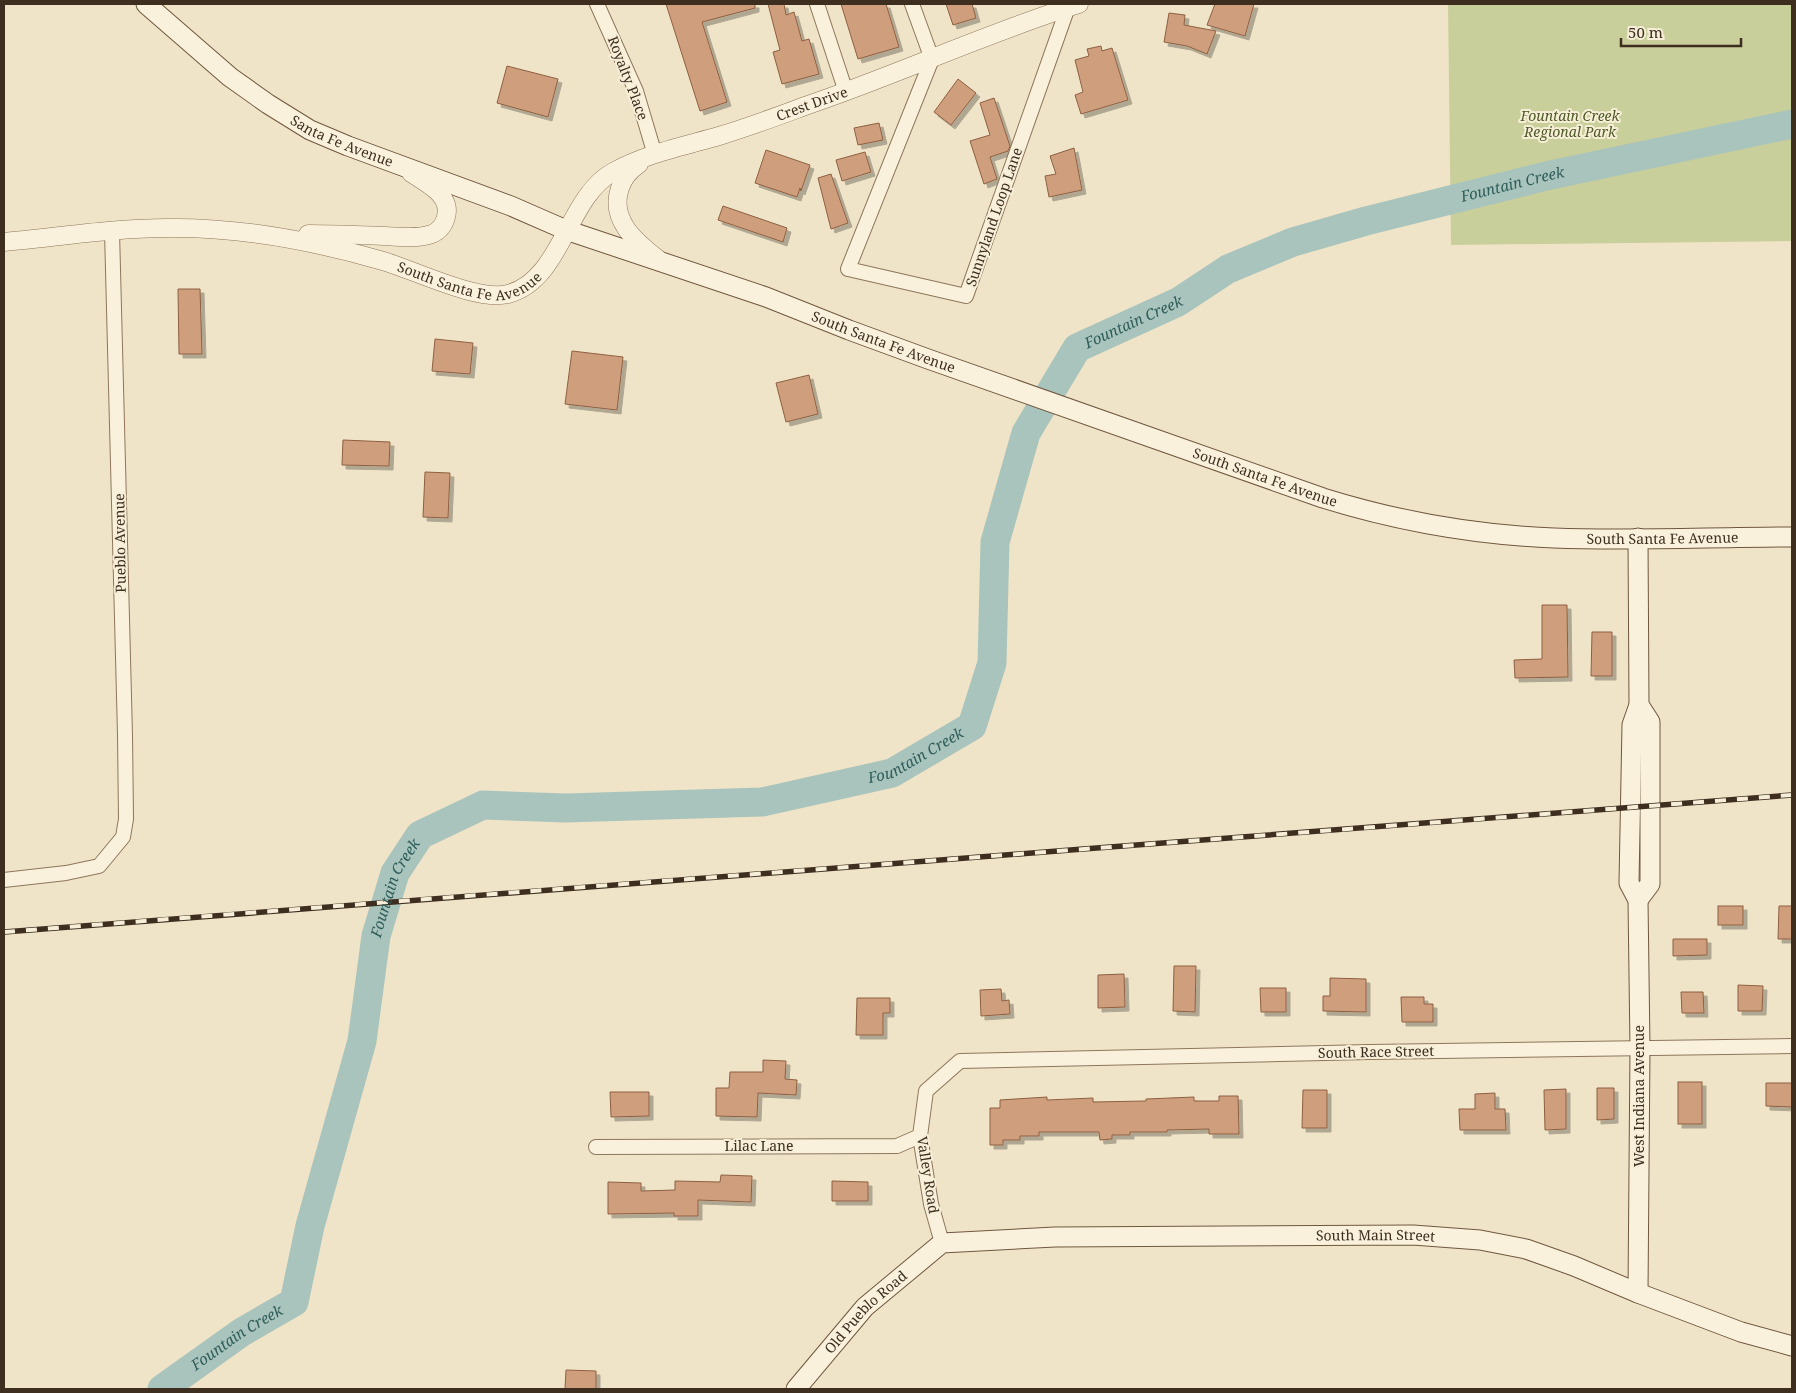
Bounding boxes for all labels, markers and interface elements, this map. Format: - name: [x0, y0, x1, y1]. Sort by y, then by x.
- scale bar: [1621, 15, 1741, 47]
- text: 50 m: [1628, 22, 1663, 42]
- street label: Royalty Place: [604, 33, 653, 123]
- street label: Crest Drive: [773, 82, 850, 125]
- park label: Fountain Creek Regional Park: [1520, 106, 1620, 141]
- street label: Santa Fe Avenue: [287, 110, 396, 171]
- street label: Sunnyland Loop Lane: [961, 145, 1026, 289]
- water label: Fountain Creek: [1457, 161, 1566, 206]
- street label: South Santa Fe Avenue: [391, 255, 543, 277]
- text: South Santa Fe Avenue: [395, 257, 546, 304]
- water label: Fountain Creek: [1080, 290, 1186, 353]
- street label: South Santa Fe Avenue: [809, 306, 958, 377]
- street label: South Santa Fe Avenue: [1190, 443, 1340, 511]
- street label: Pueblo Avenue: [109, 493, 130, 593]
- street label: South Santa Fe Avenue: [1586, 527, 1739, 548]
- water label: Fountain Creek: [865, 722, 967, 787]
- water label: Fountain Creek: [365, 834, 424, 941]
- street label: West Indiana Avenue: [1629, 1025, 1648, 1167]
- street label: South Race Street: [1318, 1041, 1434, 1062]
- street label: Valley Road: [913, 1135, 944, 1215]
- street label: Lilac Lane: [724, 1136, 794, 1155]
- street label: South Main Street: [1316, 1225, 1436, 1246]
- street label: Old Pueblo Road: [820, 1266, 911, 1357]
- water label: Fountain Creek: [186, 1299, 287, 1375]

